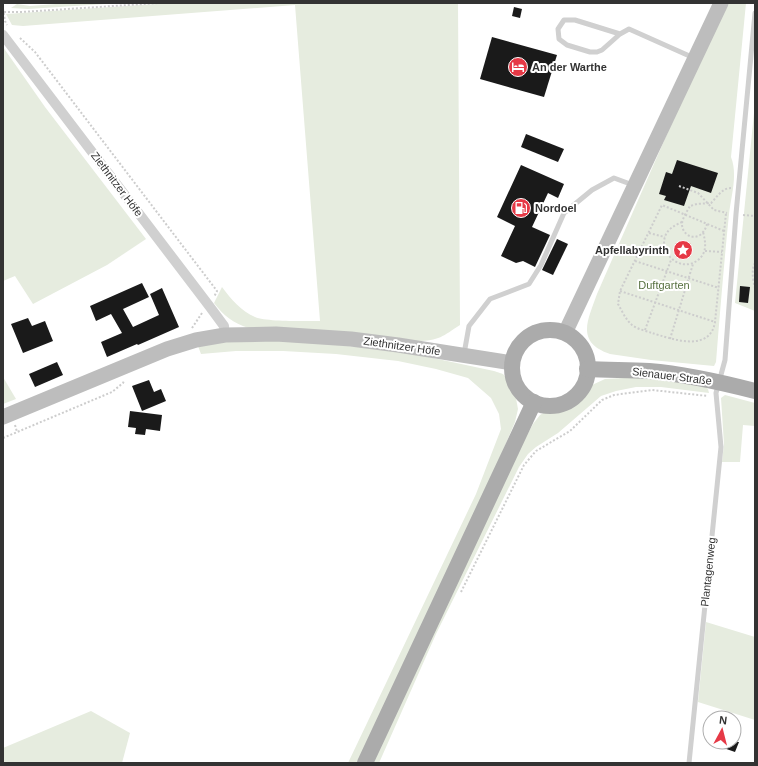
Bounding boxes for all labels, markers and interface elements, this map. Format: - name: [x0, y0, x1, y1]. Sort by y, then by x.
- hotel icon: An der Warthe: [507, 56, 529, 78]
- place label: An der Warthe: [532, 61, 607, 73]
- street label: Ziethnitzer Höfe: [89, 149, 145, 219]
- fuel station icon: Nordoel: [510, 197, 532, 219]
- place label: Nordoel: [535, 202, 577, 214]
- place icon: Apfellabyrinth: [672, 239, 694, 261]
- place label: Apfellabyrinth: [595, 244, 669, 256]
- park label: Duftgarten: [638, 279, 690, 291]
- street label: Ziethnitzer Höfe: [363, 335, 441, 357]
- street label: Sienauer Straße: [632, 365, 712, 387]
- street label: Plantagenweg: [698, 537, 718, 607]
- north arrow: [702, 710, 742, 750]
- text: N: [719, 714, 728, 727]

